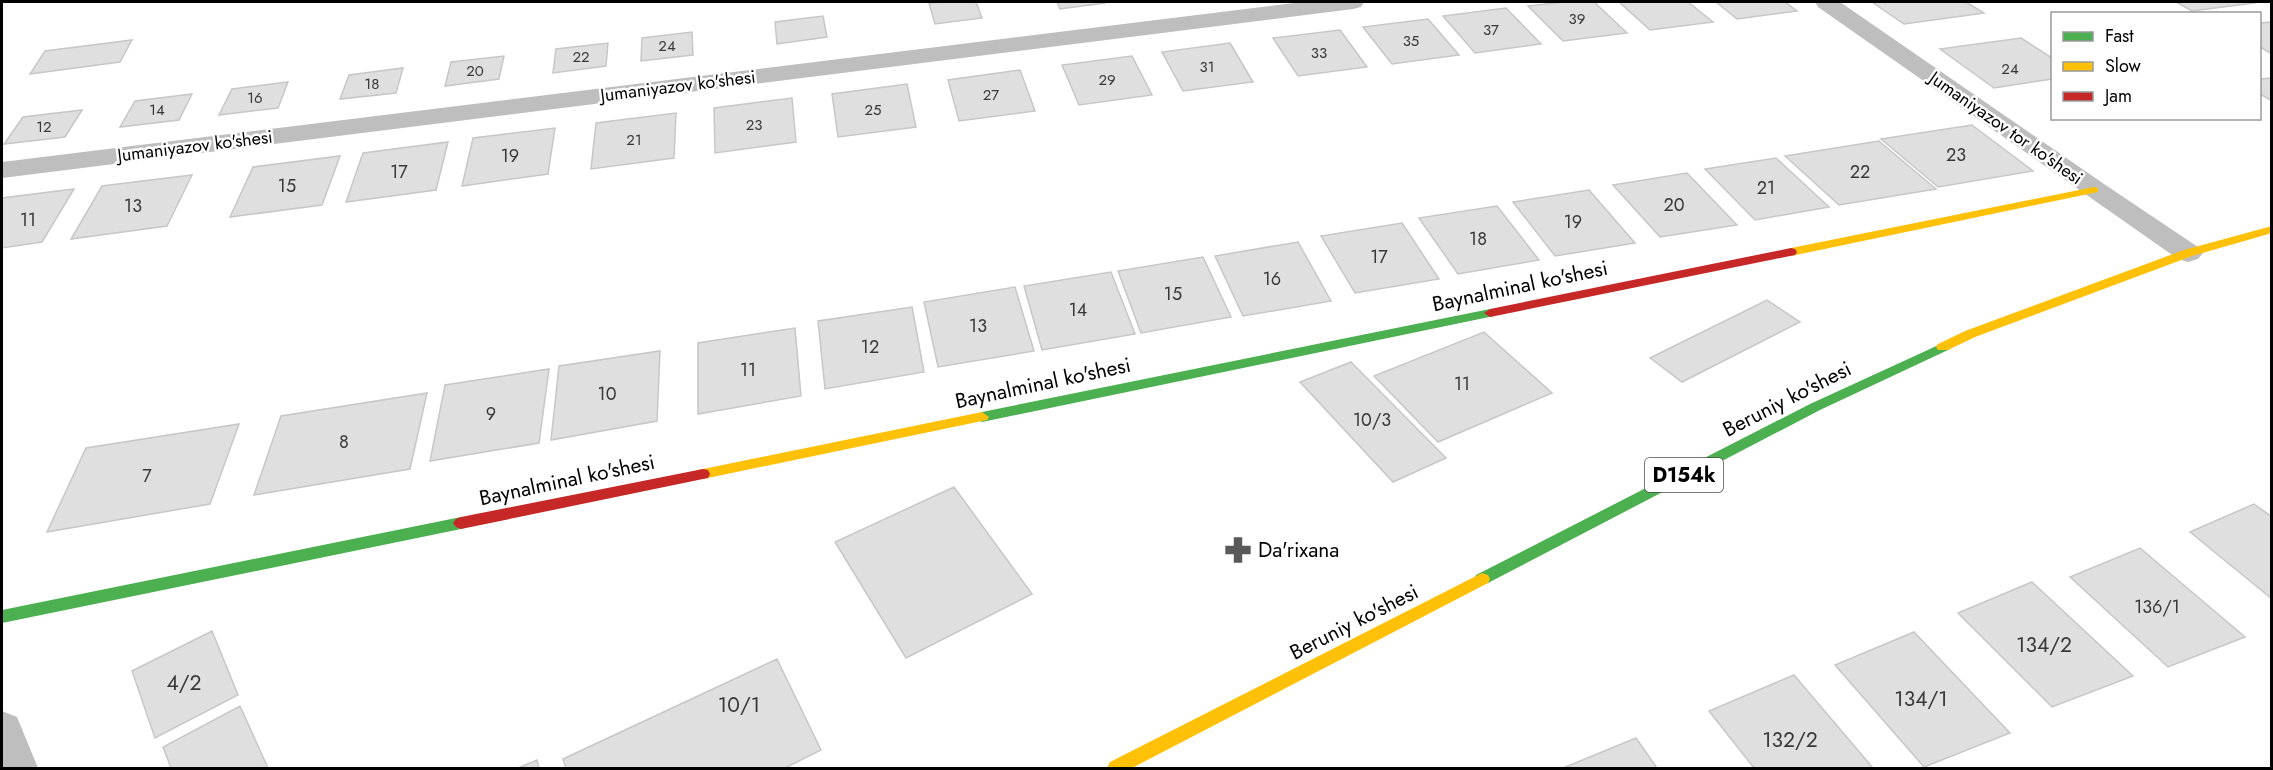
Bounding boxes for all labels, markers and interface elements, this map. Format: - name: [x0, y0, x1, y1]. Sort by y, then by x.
- house number: 39: [1569, 8, 1585, 30]
- legend: [2051, 12, 2261, 120]
- house number: 37: [1483, 19, 1499, 41]
- text: Fast: [2105, 23, 2134, 49]
- house number: 35: [1403, 30, 1419, 52]
- house number: 24: [658, 35, 676, 57]
- house number: 33: [1311, 42, 1327, 64]
- house number: 22: [572, 46, 590, 68]
- text: Slow: [2105, 53, 2142, 79]
- house number: 31: [1200, 56, 1214, 78]
- house number: 24: [2001, 58, 2019, 80]
- house number: 20: [466, 60, 484, 82]
- street label: Jumaniyazov ko'shesi: [597, 64, 757, 109]
- street label: Jumaniyazov tor ko'shesi: [1922, 64, 2088, 191]
- house number: 29: [1098, 69, 1116, 91]
- house number: 18: [365, 73, 379, 95]
- text: Jam: [2103, 83, 2132, 109]
- house number: 27: [983, 84, 999, 106]
- house number: 16: [247, 87, 263, 109]
- house number: 14: [149, 99, 165, 121]
- house number: 25: [865, 99, 882, 121]
- house number: 23: [746, 114, 762, 136]
- house number: 12: [36, 116, 52, 138]
- street label: Jumaniyazov ko'shesi: [114, 124, 274, 169]
- house number: 21: [626, 129, 642, 151]
- house number: 23: [1946, 142, 1966, 168]
- house number: 19: [501, 143, 519, 169]
- house number: 17: [390, 159, 408, 185]
- house number: 22: [1850, 159, 1870, 185]
- house number: 15: [278, 173, 296, 199]
- house number: 21: [1757, 175, 1775, 201]
- house number: 20: [1663, 192, 1685, 218]
- house number: 13: [124, 193, 142, 219]
- house number: 11: [20, 207, 36, 233]
- house number: 19: [1564, 209, 1582, 235]
- house number: 18: [1469, 226, 1487, 252]
- house number: 17: [1370, 244, 1388, 270]
- street label: Baynalminal ko'shesi: [1429, 253, 1611, 319]
- house number: 16: [1263, 266, 1281, 292]
- house number: 15: [1164, 281, 1182, 307]
- house number: 14: [1069, 297, 1087, 323]
- house number: 13: [969, 313, 987, 339]
- house number: 12: [861, 334, 879, 360]
- street label: Baynalminal ko'shesi: [952, 350, 1134, 416]
- street label: Beruniy ko'shesi: [1718, 354, 1856, 444]
- house number: 11: [740, 357, 756, 383]
- house number: 11: [1454, 371, 1470, 397]
- house number: 10: [598, 381, 617, 407]
- house number: 9: [486, 401, 496, 427]
- house number: 10/3: [1353, 407, 1391, 433]
- house number: 8: [339, 429, 349, 455]
- street label: Baynalminal ko'shesi: [476, 447, 658, 513]
- road number: D154k: [1645, 458, 1723, 492]
- house number: 7: [142, 463, 152, 489]
- pharmacy icon: Da'rixana: [1223, 535, 1253, 565]
- place label: Da'rixana: [1258, 535, 1339, 565]
- street label: Beruniy ko'shesi: [1285, 577, 1423, 667]
- house number: 136/1: [2134, 594, 2180, 620]
- house number: 134/2: [2016, 630, 2072, 660]
- house number: 4/2: [166, 668, 202, 698]
- house number: 134/1: [1894, 684, 1948, 714]
- house number: 10/1: [718, 690, 760, 720]
- house number: 132/2: [1762, 725, 1818, 755]

